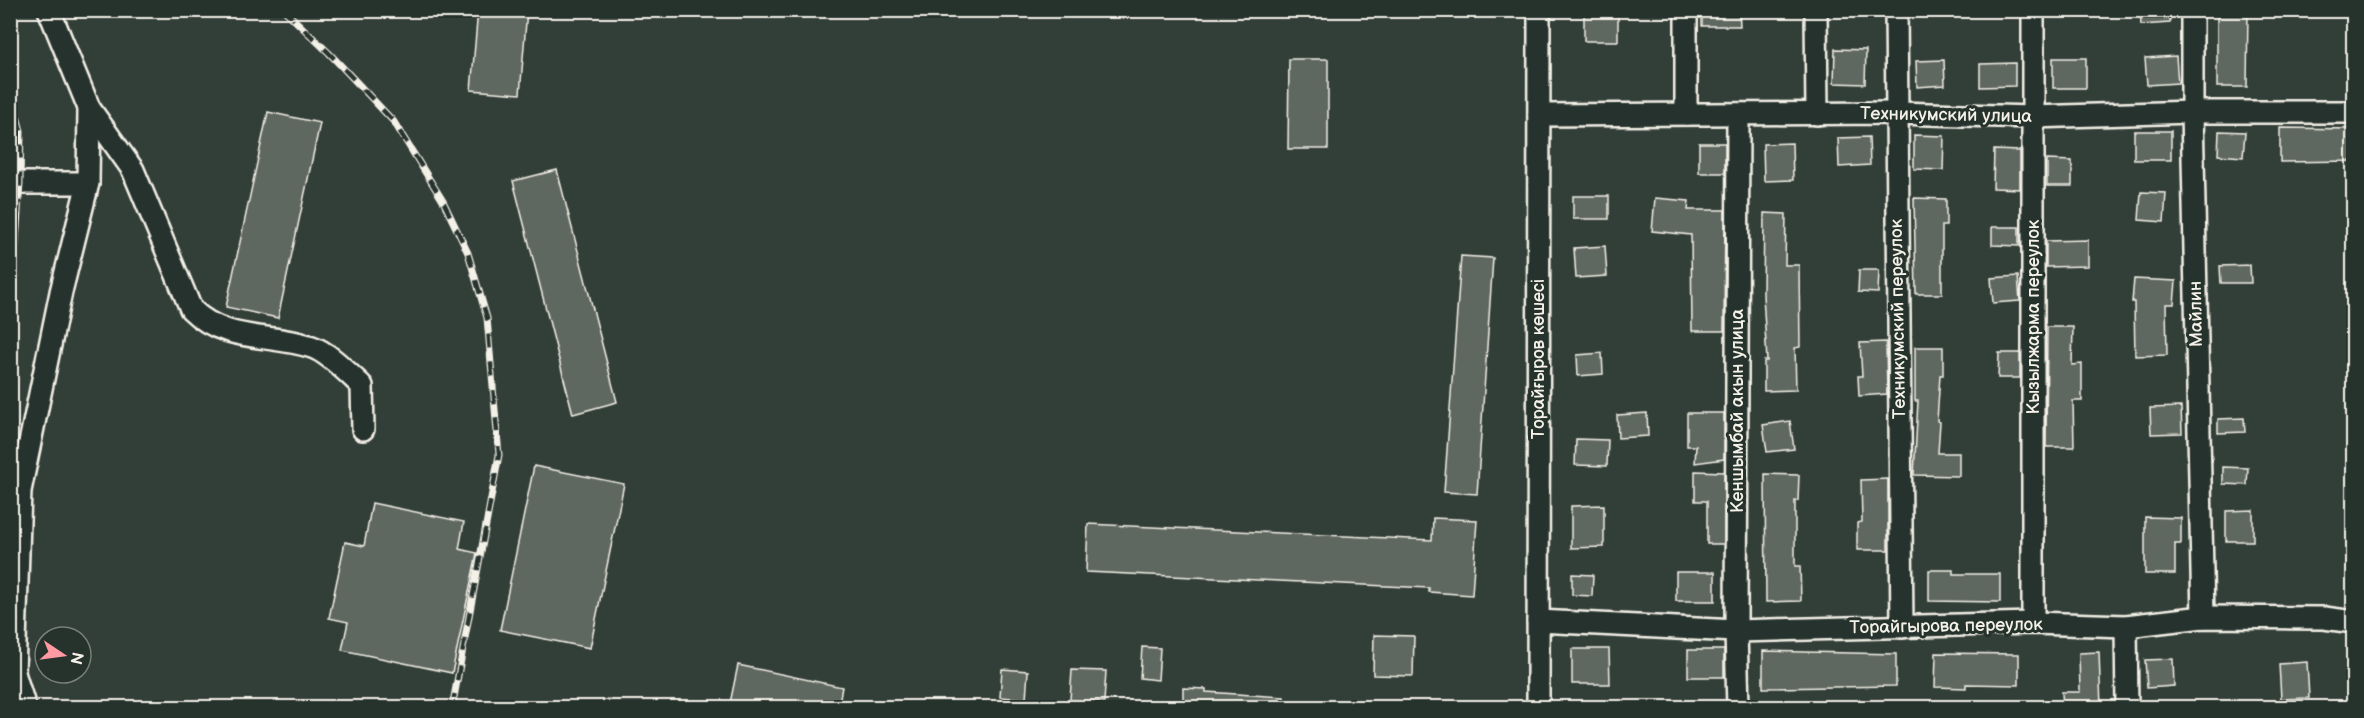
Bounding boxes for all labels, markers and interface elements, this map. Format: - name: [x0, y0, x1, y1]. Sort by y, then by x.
- street label: Техникумский улица: [1860, 103, 2033, 127]
- street label: Техникумский переулок: [1886, 218, 1910, 419]
- street label: Кызылжарма переулок: [2023, 219, 2044, 414]
- street label: Торайғыров көшесі: [1528, 279, 1549, 439]
- street label: Майлин: [2185, 281, 2207, 347]
- street label: Кеншымбай акын улица: [1727, 309, 1748, 513]
- street label: Торайгырова переулок: [1849, 614, 2043, 638]
- north arrow: [33, 625, 93, 685]
- text: N: [66, 650, 87, 666]

